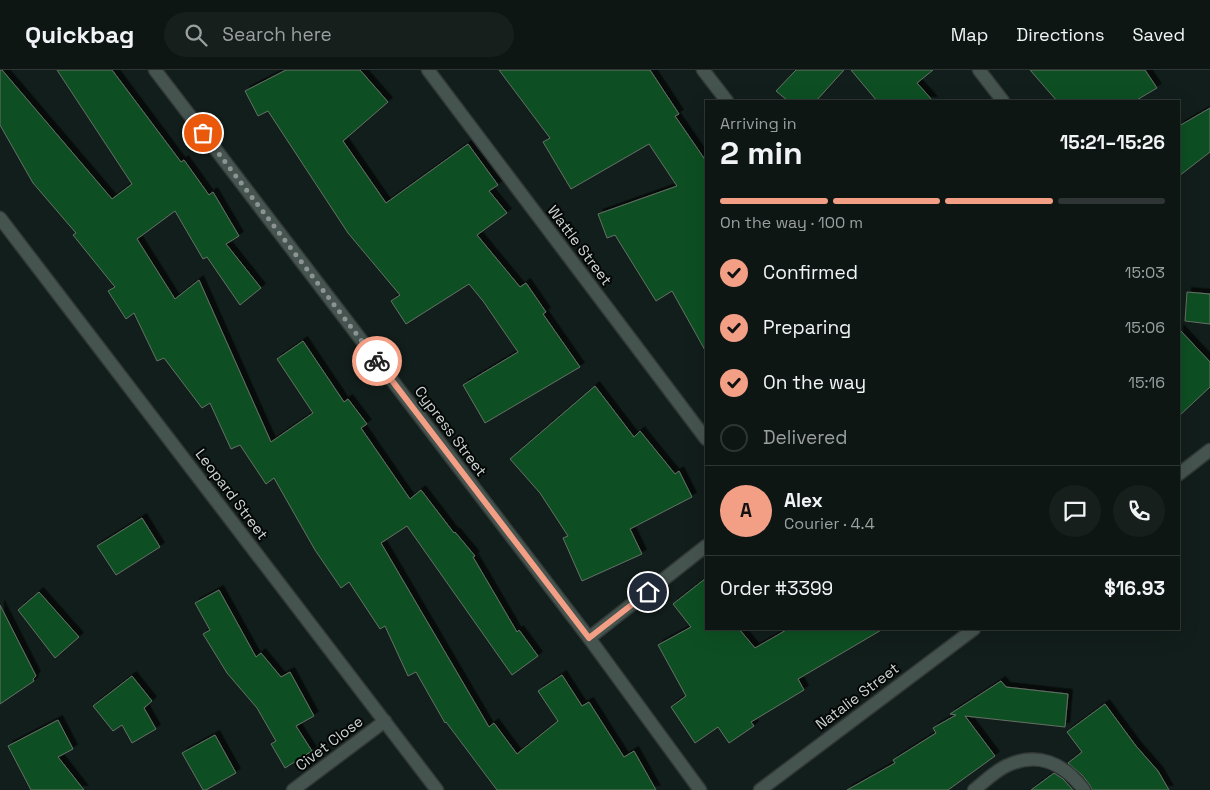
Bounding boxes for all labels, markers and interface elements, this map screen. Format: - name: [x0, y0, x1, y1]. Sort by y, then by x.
- search box: [164, 12, 514, 57]
- text: Quickbag: [25, 19, 134, 50]
- icon: search: [182, 21, 210, 49]
- text: Search here: [222, 22, 332, 47]
- text: Map: [951, 23, 988, 46]
- text: Directions: [1016, 23, 1105, 46]
- text: Saved: [1133, 23, 1185, 46]
- pin: [182, 112, 224, 154]
- text: Arriving in: [720, 113, 797, 134]
- icon: bag: [189, 119, 217, 147]
- text: 15:21–15:26: [1060, 130, 1165, 155]
- text: 2 min: [720, 133, 803, 173]
- street label: Wattle Street: [544, 201, 616, 289]
- text: On the way · 100 m: [720, 212, 863, 233]
- icon: check: [720, 259, 748, 287]
- text: Confirmed: [763, 260, 858, 285]
- text: 15:03: [1125, 262, 1165, 283]
- icon: check: [720, 314, 748, 342]
- text: Preparing: [763, 315, 851, 340]
- text: 15:06: [1125, 317, 1165, 338]
- courier: [352, 336, 402, 386]
- icon: bike: [363, 347, 391, 375]
- icon: check: [720, 369, 748, 397]
- text: On the way: [763, 370, 866, 395]
- text: 15:16: [1128, 372, 1165, 393]
- street label: Cypress Street: [411, 382, 491, 480]
- text: Delivered: [763, 425, 848, 450]
- street label: Leopard Street: [192, 445, 273, 543]
- button: chat: [1049, 485, 1101, 537]
- button: phone: [1113, 485, 1165, 537]
- text: Alex: [784, 488, 823, 513]
- text: A: [740, 498, 752, 523]
- text: Courier · 4.4: [784, 513, 875, 534]
- pin: [627, 571, 669, 613]
- text: Order #3399: [720, 576, 833, 601]
- text: $16.93: [1104, 576, 1165, 601]
- icon: home: [634, 578, 662, 606]
- street label: Natalie Street: [812, 658, 903, 734]
- street label: Civet Close: [291, 711, 367, 775]

